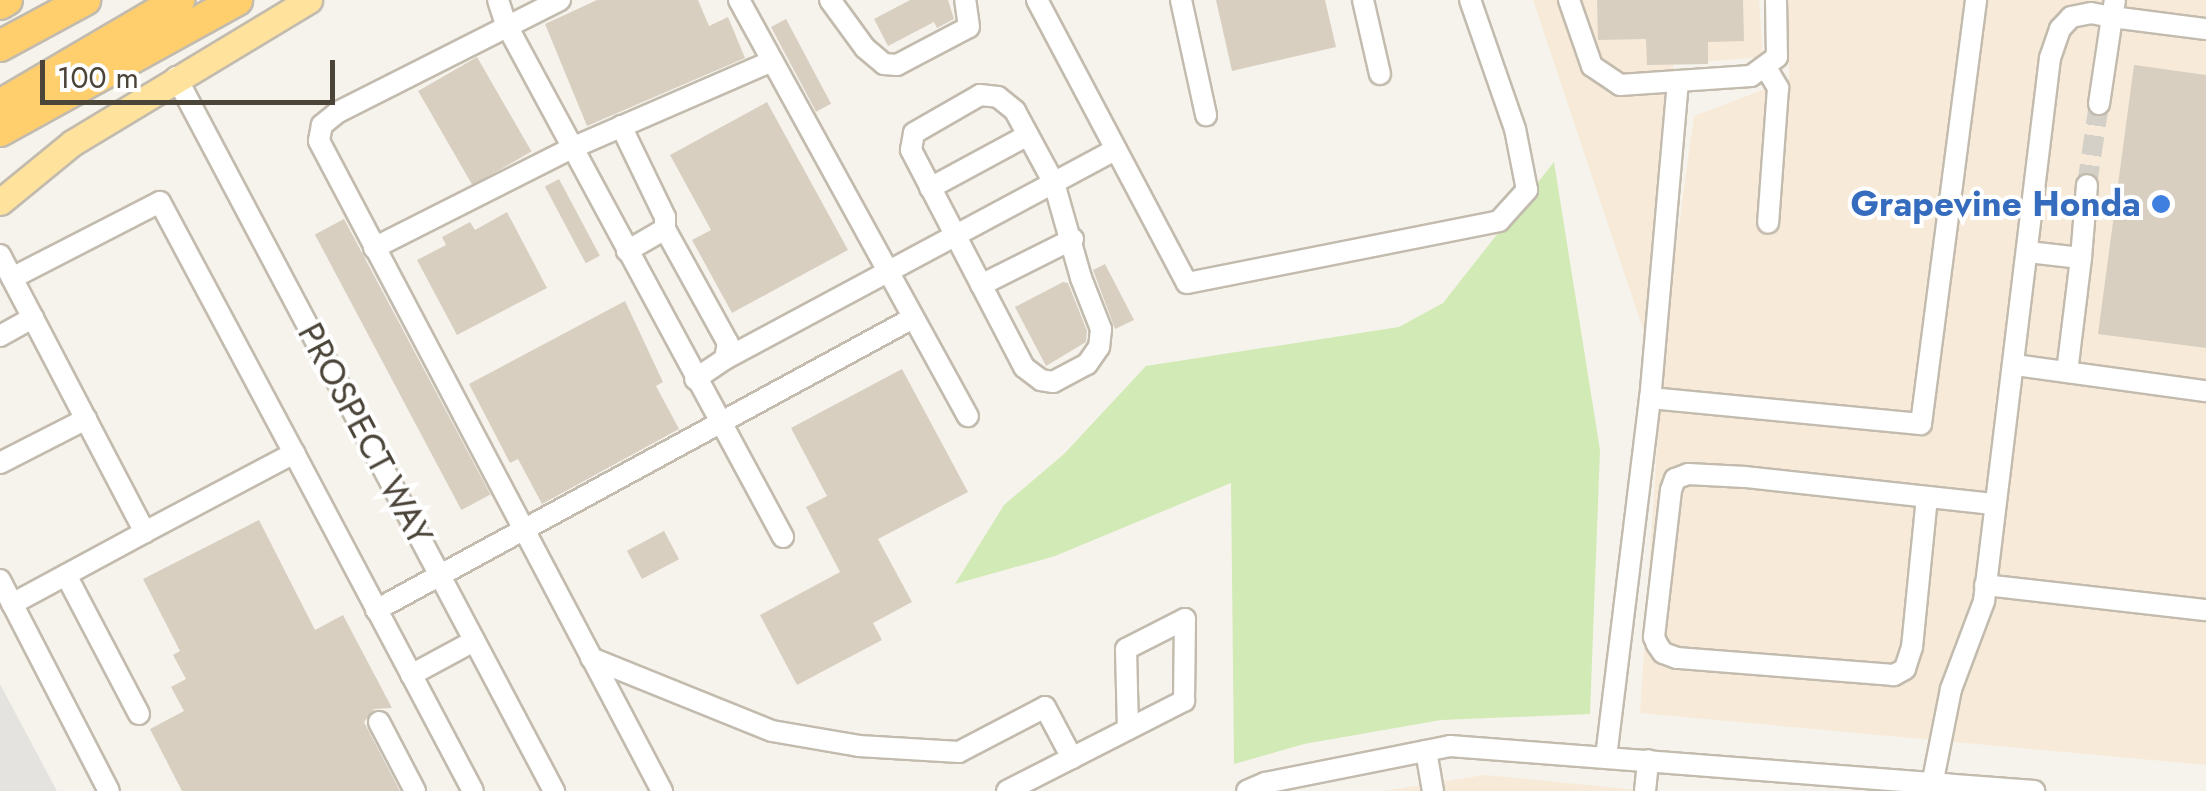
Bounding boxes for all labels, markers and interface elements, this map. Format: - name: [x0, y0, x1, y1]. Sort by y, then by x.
- scale bar: [45, 40, 340, 102]
- text: 100 m: [57, 56, 139, 99]
- place label: Grapevine Honda: [1851, 183, 2141, 225]
- marker: Grapevine Honda: [2150, 193, 2172, 215]
- street label: PROSPECT WAY: [289, 316, 441, 552]

